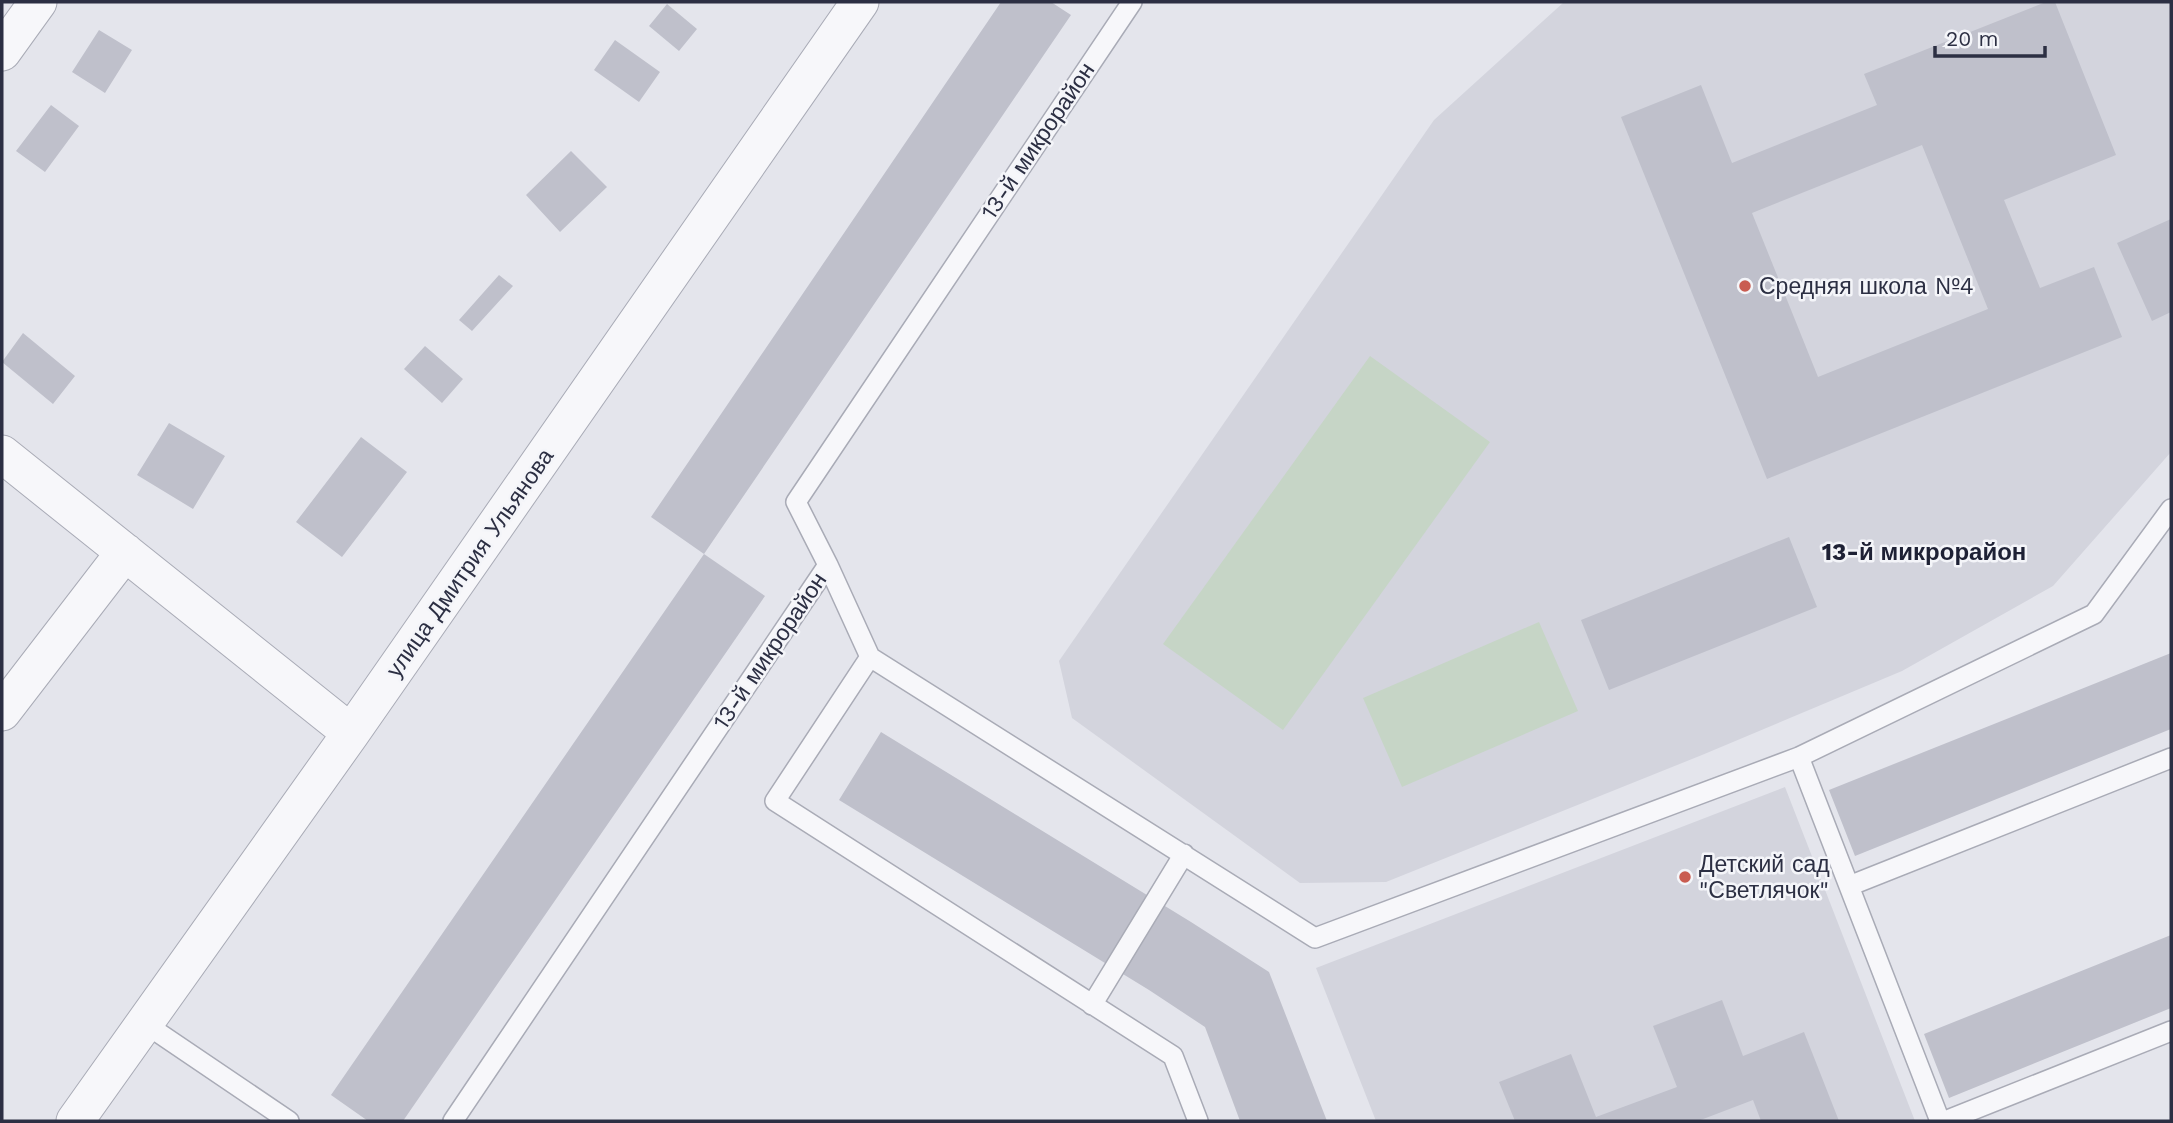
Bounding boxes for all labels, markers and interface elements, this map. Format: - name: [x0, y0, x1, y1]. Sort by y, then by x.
- scale bar: [1935, 14, 2045, 58]
- text: 20 m: [1946, 26, 1998, 51]
- street label: 13-й микрорайон: [976, 58, 1100, 224]
- place label: Средняя школа №4: [1759, 273, 1974, 300]
- marker: Средняя школа №4: [1737, 278, 1753, 294]
- street label: улица Дмитрия Ульянова: [381, 443, 559, 683]
- district label: 13-й микрорайон: [1822, 538, 2026, 566]
- street label: 13-й микрорайон: [708, 568, 832, 734]
- place label: Детский сад "Светлячок": [1699, 851, 1830, 904]
- marker: Детский сад "Светлячок": [1677, 869, 1693, 885]

